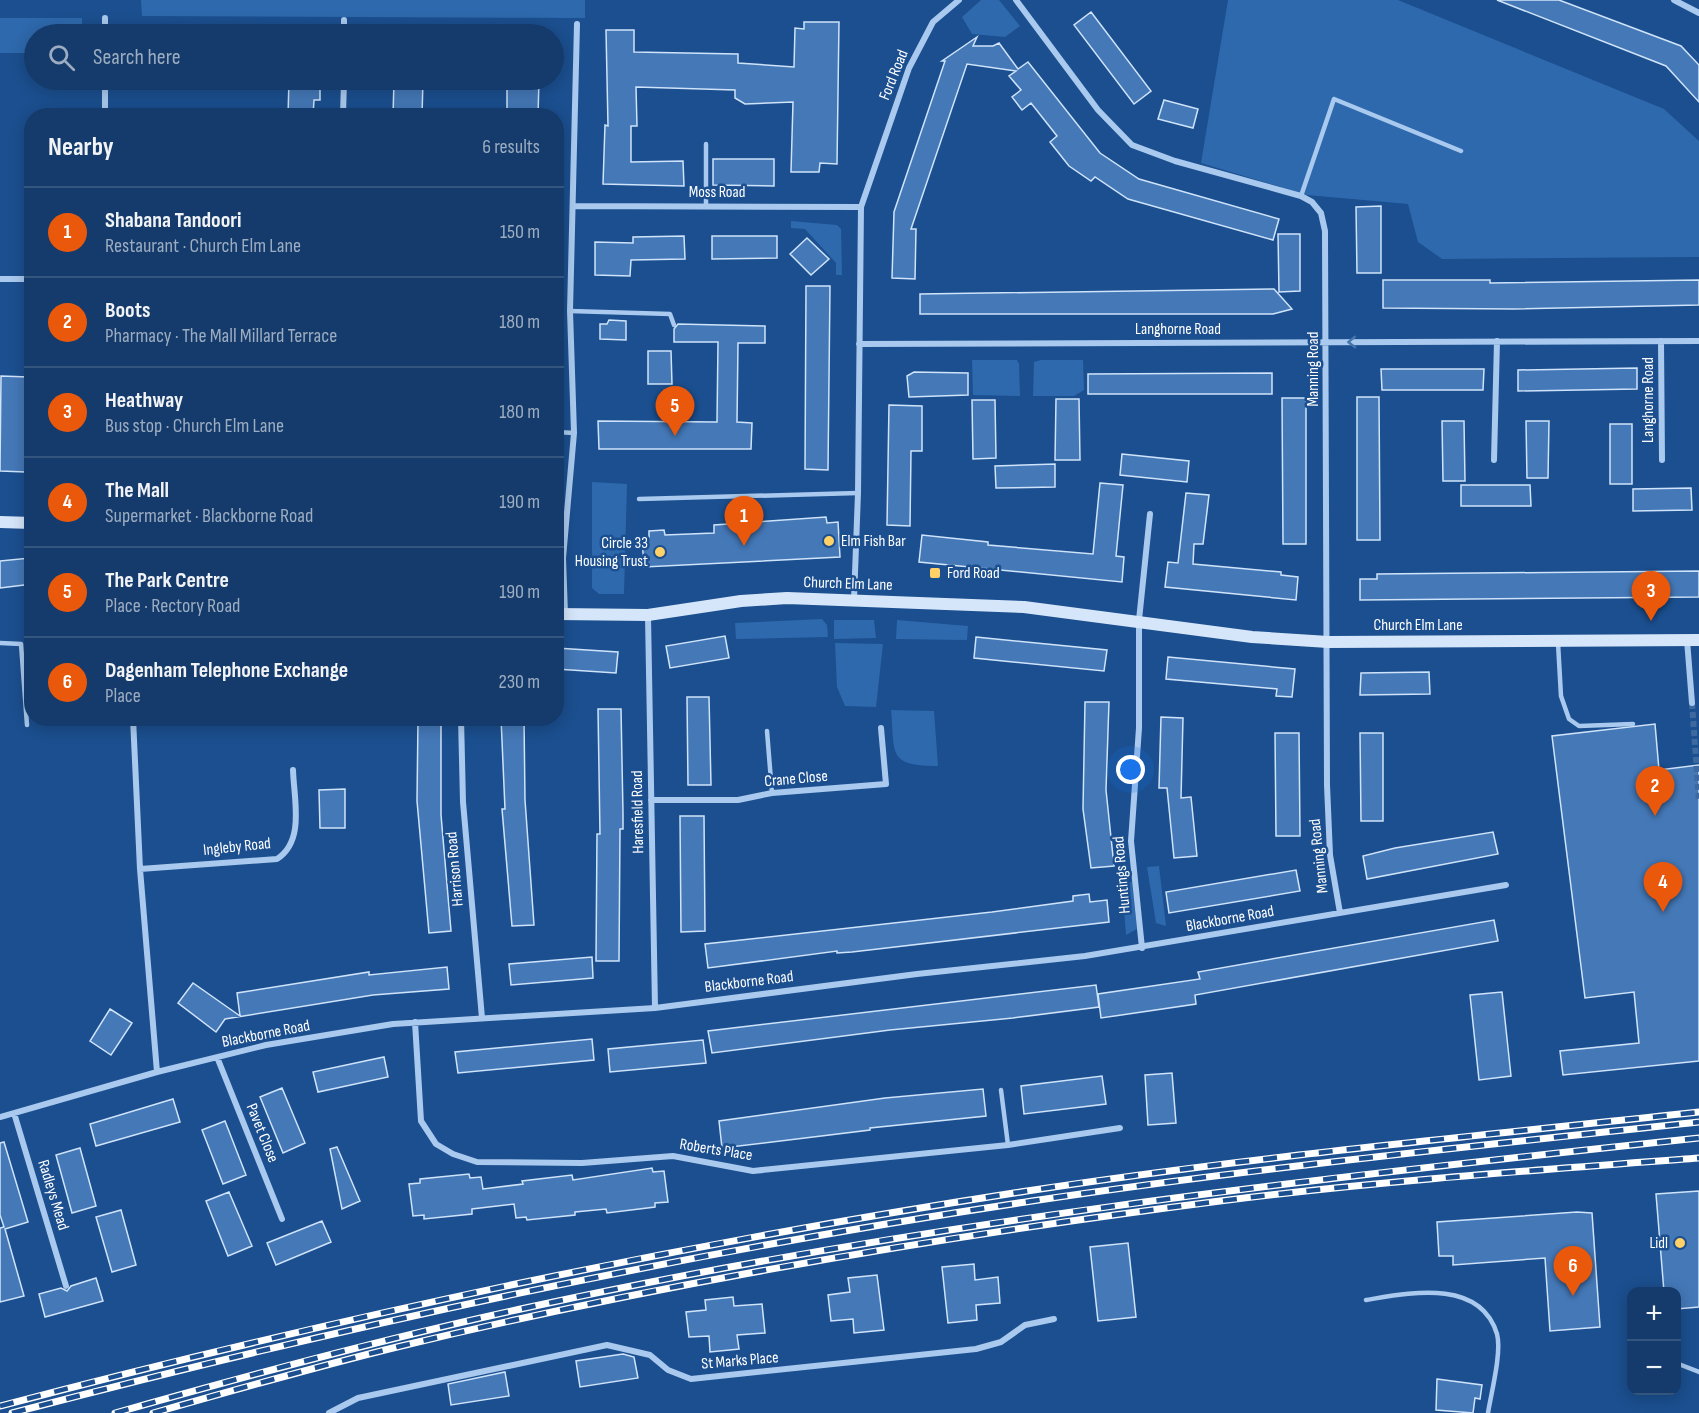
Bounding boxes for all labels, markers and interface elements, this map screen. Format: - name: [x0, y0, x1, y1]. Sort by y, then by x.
- search box: [24, 24, 564, 90]
- icon: search: [45, 41, 78, 74]
- text: Search here: [93, 44, 180, 71]
- street label: Ford Road: [875, 47, 913, 103]
- text: Nearby: [48, 132, 114, 163]
- text: 6 results: [482, 135, 540, 159]
- street label: Moss Road: [689, 183, 745, 202]
- text: Shabana Tandoori: [105, 207, 242, 234]
- text: 1: [64, 220, 71, 244]
- text: 150 m: [500, 220, 540, 244]
- text: Restaurant · Church Elm Lane: [105, 234, 301, 258]
- text: Boots: [105, 297, 150, 324]
- text: 2: [63, 310, 72, 334]
- text: 180 m: [499, 310, 540, 334]
- street label: Langhorne Road: [1135, 320, 1221, 339]
- text: Pharmacy · The Mall Millard Terrace: [105, 324, 337, 348]
- street label: Manning Road: [1304, 332, 1323, 406]
- one-way arrow: [1347, 336, 1356, 348]
- street label: Langhorne Road: [1639, 357, 1658, 443]
- pin: 5: [656, 386, 694, 436]
- text: Heathway: [105, 387, 183, 414]
- text: 3: [63, 400, 72, 424]
- text: 180 m: [499, 400, 540, 424]
- text: Bus stop · Church Elm Lane: [105, 414, 284, 438]
- text: The Mall: [105, 477, 169, 504]
- text: 4: [63, 490, 72, 514]
- text: 190 m: [499, 490, 540, 514]
- pin: 1: [724, 496, 764, 546]
- text: Supermarket · Blackborne Road: [105, 504, 313, 528]
- place label: Elm Fish Bar: [841, 532, 906, 551]
- place label: Circle 33 Housing Trust: [575, 534, 648, 571]
- marker: Elm Fish Bar: [822, 534, 836, 548]
- marker: Circle 33 Housing Trust: [653, 545, 667, 559]
- place label: Ford Road: [947, 564, 1000, 583]
- marker: Ford Road: [928, 566, 942, 580]
- text: The Park Centre: [105, 567, 229, 594]
- pin: 3: [1632, 572, 1670, 621]
- street label: Church Elm Lane: [803, 573, 893, 595]
- text: 5: [63, 580, 72, 604]
- text: 190 m: [499, 580, 540, 604]
- text: Place · Rectory Road: [105, 594, 240, 618]
- street label: Church Elm Lane: [1373, 616, 1463, 635]
- text: Dagenham Telephone Exchange: [105, 657, 348, 684]
- text: 6: [63, 670, 72, 694]
- text: 230 m: [498, 670, 540, 694]
- text: Place: [105, 684, 141, 708]
- your location: [1116, 755, 1145, 784]
- pin: 2: [1636, 766, 1674, 816]
- street label: Crane Close: [764, 767, 828, 791]
- street label: Haresfield Road: [628, 770, 648, 854]
- street label: Manning Road: [1306, 818, 1332, 894]
- street label: Harrison Road: [442, 831, 468, 907]
- street label: Ingleby Road: [202, 834, 272, 860]
- street label: Huntings Road: [1109, 835, 1135, 915]
- pin: 4: [1644, 862, 1682, 912]
- street label: Blackborne Road: [1184, 902, 1276, 936]
- street label: Blackborne Road: [704, 967, 794, 997]
- street label: Blackborne Road: [220, 1016, 312, 1052]
- street label: Pavet Close: [242, 1101, 282, 1165]
- street label: Roberts Place: [678, 1135, 754, 1165]
- street label: Radleys Mead: [33, 1158, 73, 1232]
- place label: Lidl: [1649, 1234, 1668, 1253]
- marker: Lidl: [1673, 1236, 1687, 1250]
- pin: 6: [1554, 1246, 1592, 1296]
- map controls: [1627, 1287, 1681, 1395]
- button: +: [1627, 1287, 1681, 1341]
- button: −: [1627, 1341, 1681, 1395]
- street label: St Marks Place: [701, 1348, 779, 1374]

